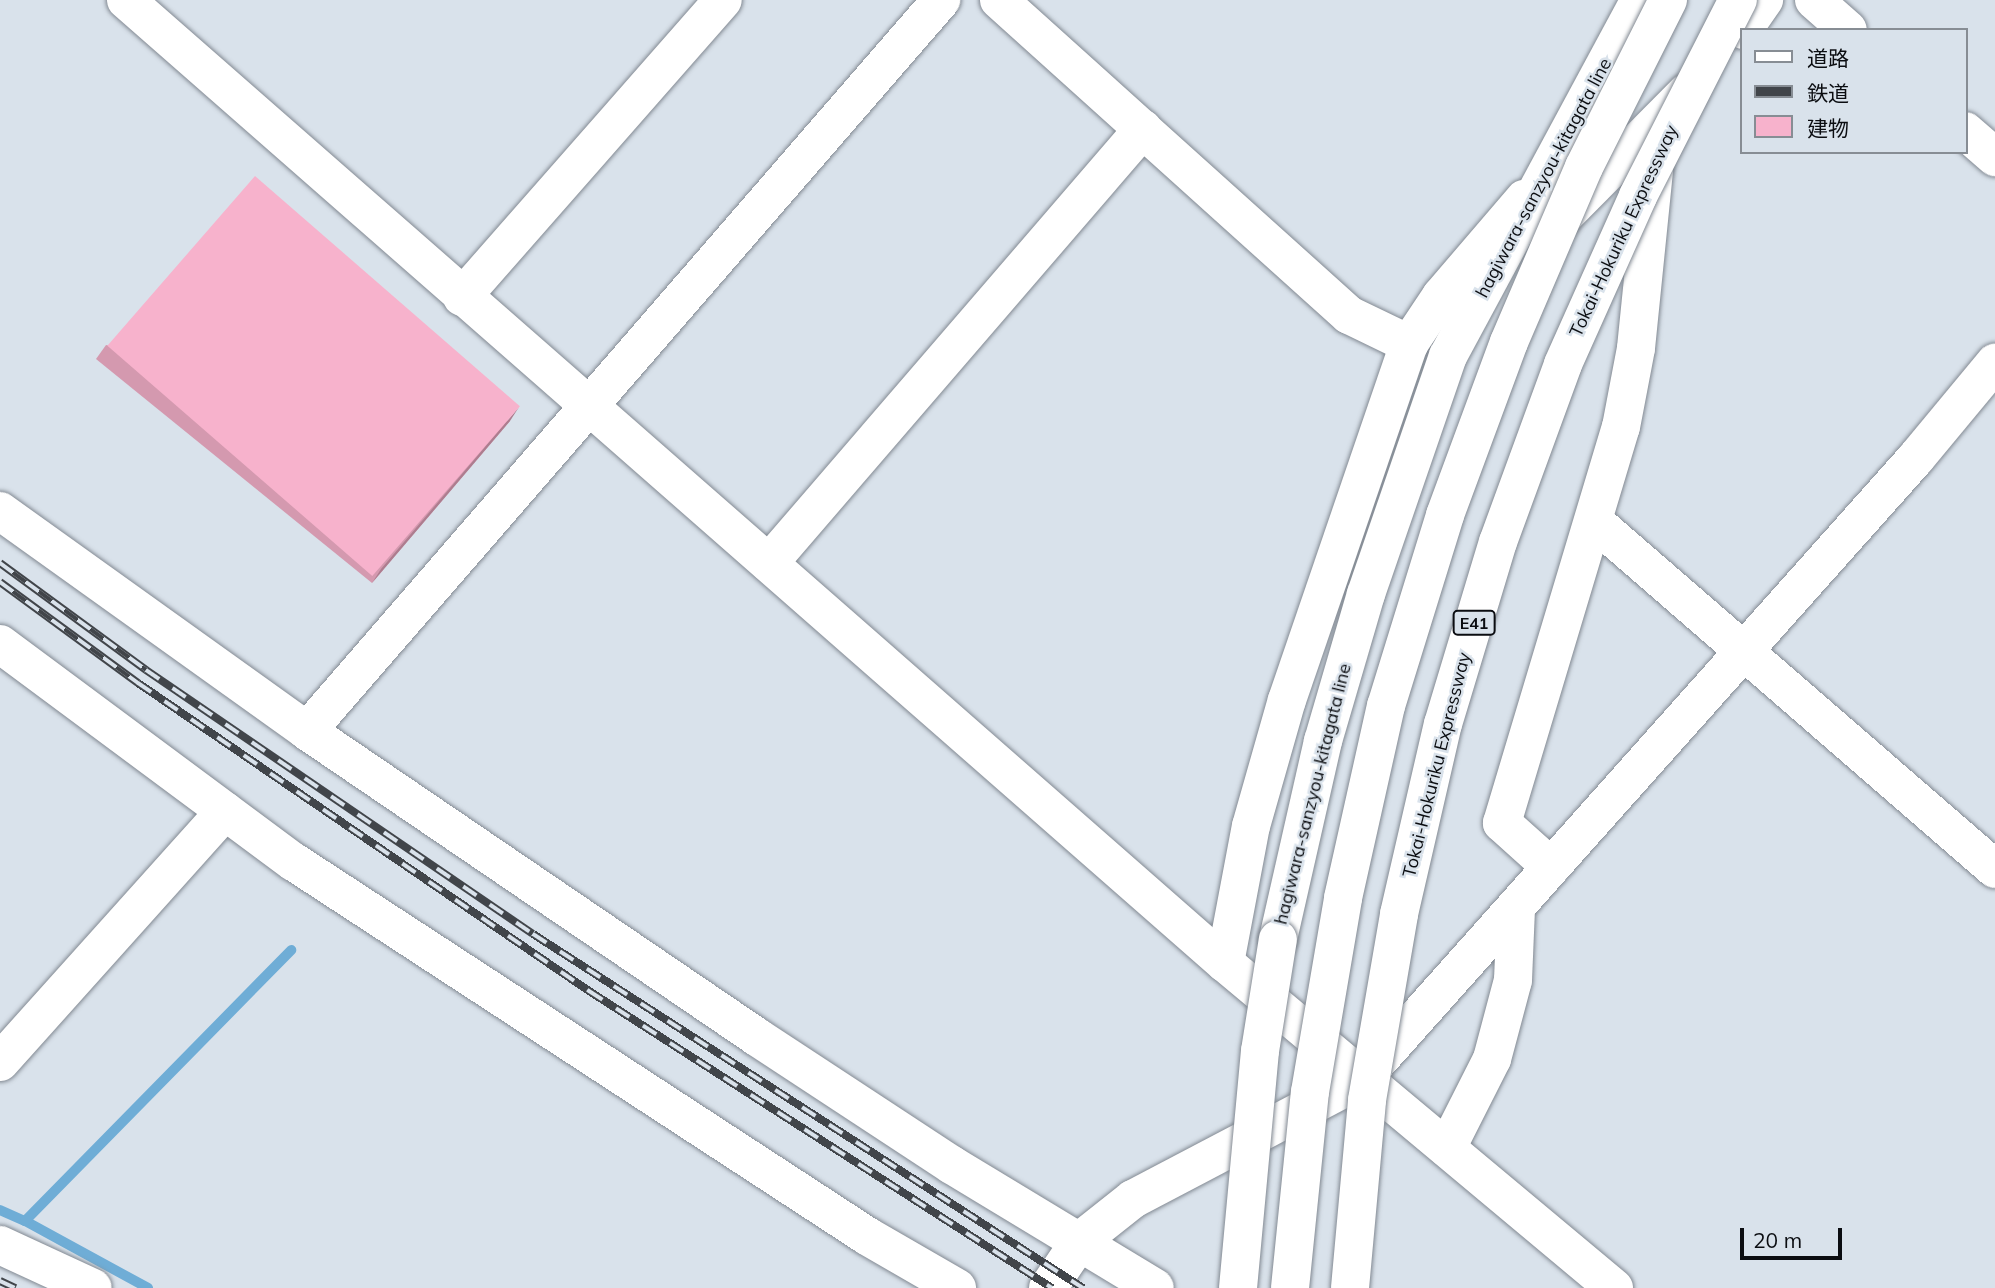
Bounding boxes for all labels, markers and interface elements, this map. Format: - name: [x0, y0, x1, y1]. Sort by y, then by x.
- legend: [1740, 28, 1967, 154]
- text: 道路: [1807, 45, 1849, 71]
- street label: hagiwara-sanzyou-kitagata line: [1472, 55, 1616, 301]
- text: 鉄道: [1807, 80, 1849, 106]
- text: 建物: [1807, 115, 1849, 141]
- street label: Tokai-Hokuriku Expressway: [1565, 122, 1683, 340]
- road number: E41: [1451, 610, 1497, 636]
- street label: Tokai-Hokuriku Expressway: [1399, 650, 1475, 880]
- street label: hagiwara-sanzyou-kitagata line: [1270, 661, 1356, 927]
- scale bar: [1743, 1214, 1844, 1258]
- text: 20 m: [1753, 1227, 1802, 1253]

